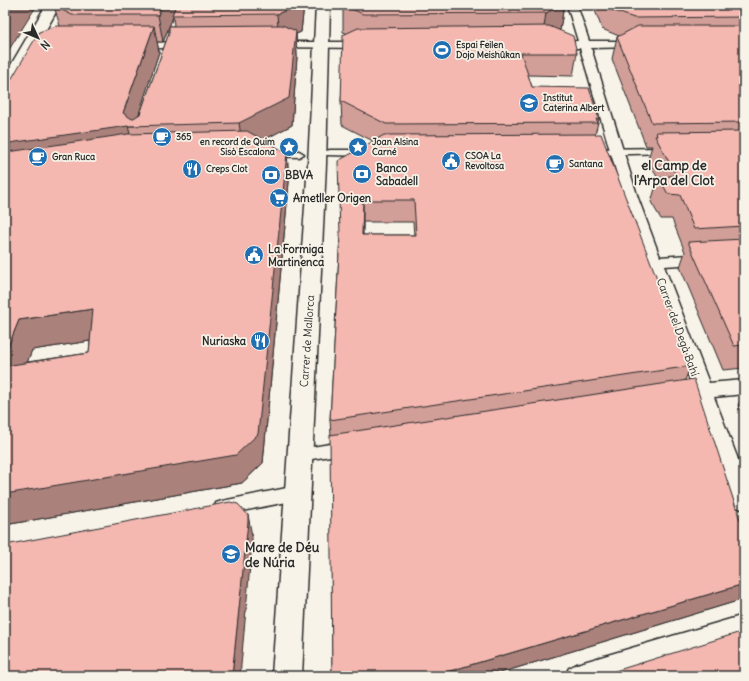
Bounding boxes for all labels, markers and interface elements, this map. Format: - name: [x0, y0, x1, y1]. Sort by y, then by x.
- north arrow: [18, 18, 58, 58]
- text: N: [38, 37, 53, 53]
- sports icon: Espai Feilen Dojo Meishûkan: [431, 39, 453, 61]
- place label: Espai Feilen Dojo Meishûkan: [456, 39, 521, 61]
- school or university icon: Institut Caterina Albert: [518, 92, 540, 114]
- place label: Institut Caterina Albert: [543, 92, 605, 113]
- cafe icon: 365: [151, 126, 173, 148]
- place label: 365: [176, 131, 191, 142]
- place label: en record de Quim Sisò Escalona: [200, 136, 275, 157]
- place icon: en record de Quim Sisò Escalona: [278, 136, 300, 158]
- place icon: Joan Alsina Carné: [347, 136, 369, 158]
- place label: Joan Alsina Carné: [372, 136, 418, 157]
- cafe icon: Gran Ruca: [27, 146, 49, 168]
- public building icon: CSOA La Revoltosa: [440, 150, 462, 172]
- place label: CSOA La Revoltosa: [465, 150, 504, 171]
- place label: Gran Ruca: [52, 151, 95, 162]
- cafe icon: Santana: [544, 153, 566, 175]
- district label: el Camp de l'Arpa del Clot: [634, 157, 715, 189]
- restaurant icon: Creps Clot: [181, 158, 203, 180]
- place label: Santana: [569, 158, 603, 169]
- place label: Banco Sabadell: [376, 161, 418, 188]
- place label: Creps Clot: [206, 163, 248, 175]
- bank icon: Banco Sabadell: [351, 163, 373, 185]
- bank icon: BBVA: [260, 164, 282, 186]
- place label: BBVA: [285, 168, 313, 182]
- supermarket icon: Ametller Origen: [268, 187, 290, 209]
- place label: Ametller Origen: [293, 191, 372, 206]
- place label: La Formiga Martinenca: [268, 242, 325, 269]
- public building icon: La Formiga Martinenca: [243, 244, 265, 266]
- street label: Carrer del Degà Bahí: [654, 276, 702, 379]
- street label: Carrer de Mallorca: [297, 294, 317, 388]
- restaurant icon: Nuriaska: [249, 330, 271, 352]
- place label: Nuriaska: [202, 334, 247, 348]
- place label: Mare de Déu de Núria: [245, 539, 320, 571]
- school or university icon: Mare de Déu de Núria: [220, 543, 242, 565]

